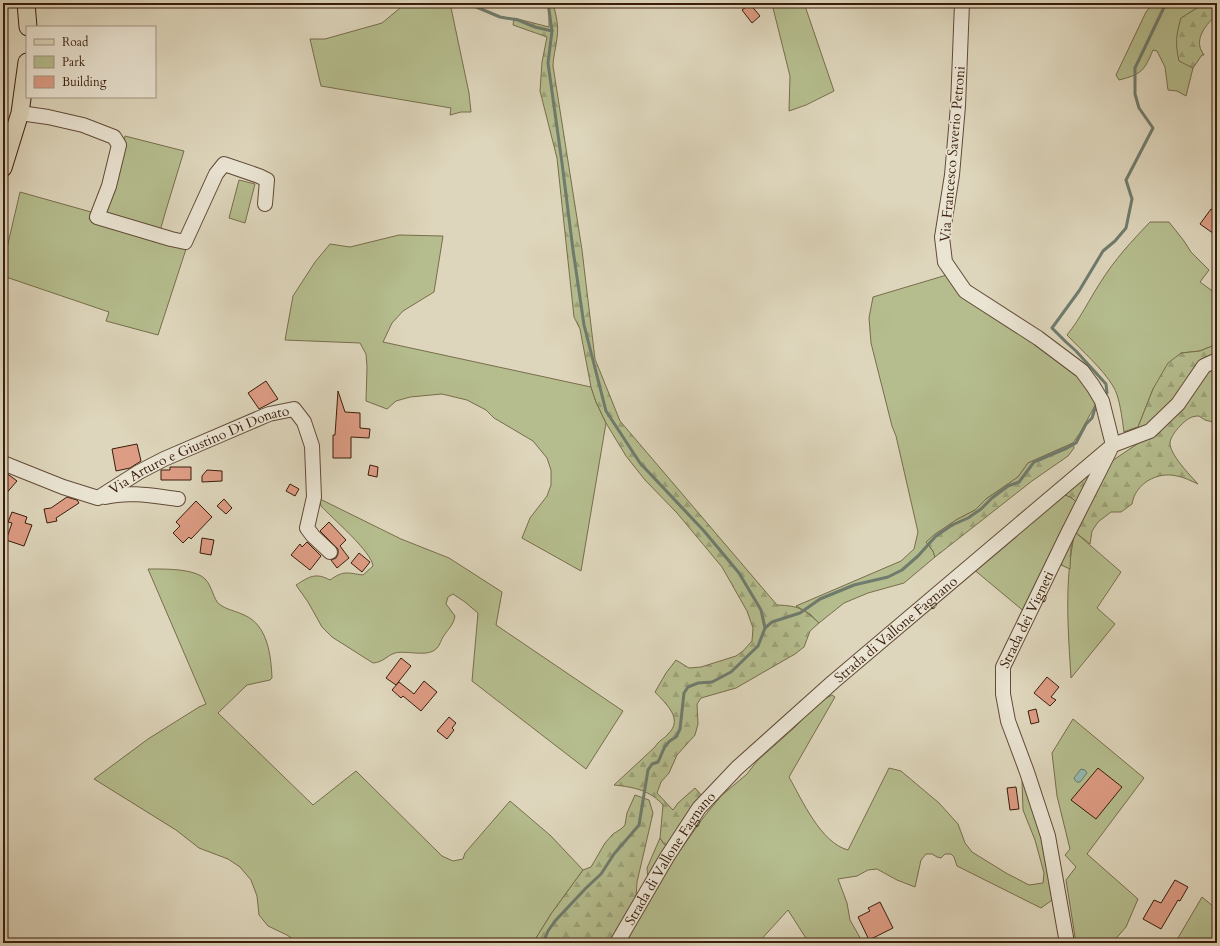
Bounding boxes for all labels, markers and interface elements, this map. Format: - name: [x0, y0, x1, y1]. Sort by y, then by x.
- legend: [26, 26, 156, 98]
- text: Road: [62, 34, 89, 50]
- text: Park: [62, 54, 86, 70]
- street label: Via Francesco Saverio Petroni: [935, 65, 970, 243]
- text: Building: [62, 74, 107, 90]
- street label: Via Arturo e Giustino Di Donato: [105, 401, 291, 499]
- street label: Strada dei Vigneti: [995, 567, 1058, 671]
- street label: Strada di Vallone Fagnano: [830, 572, 962, 687]
- street label: Strada di Vallone Fagnano: [620, 787, 720, 929]

